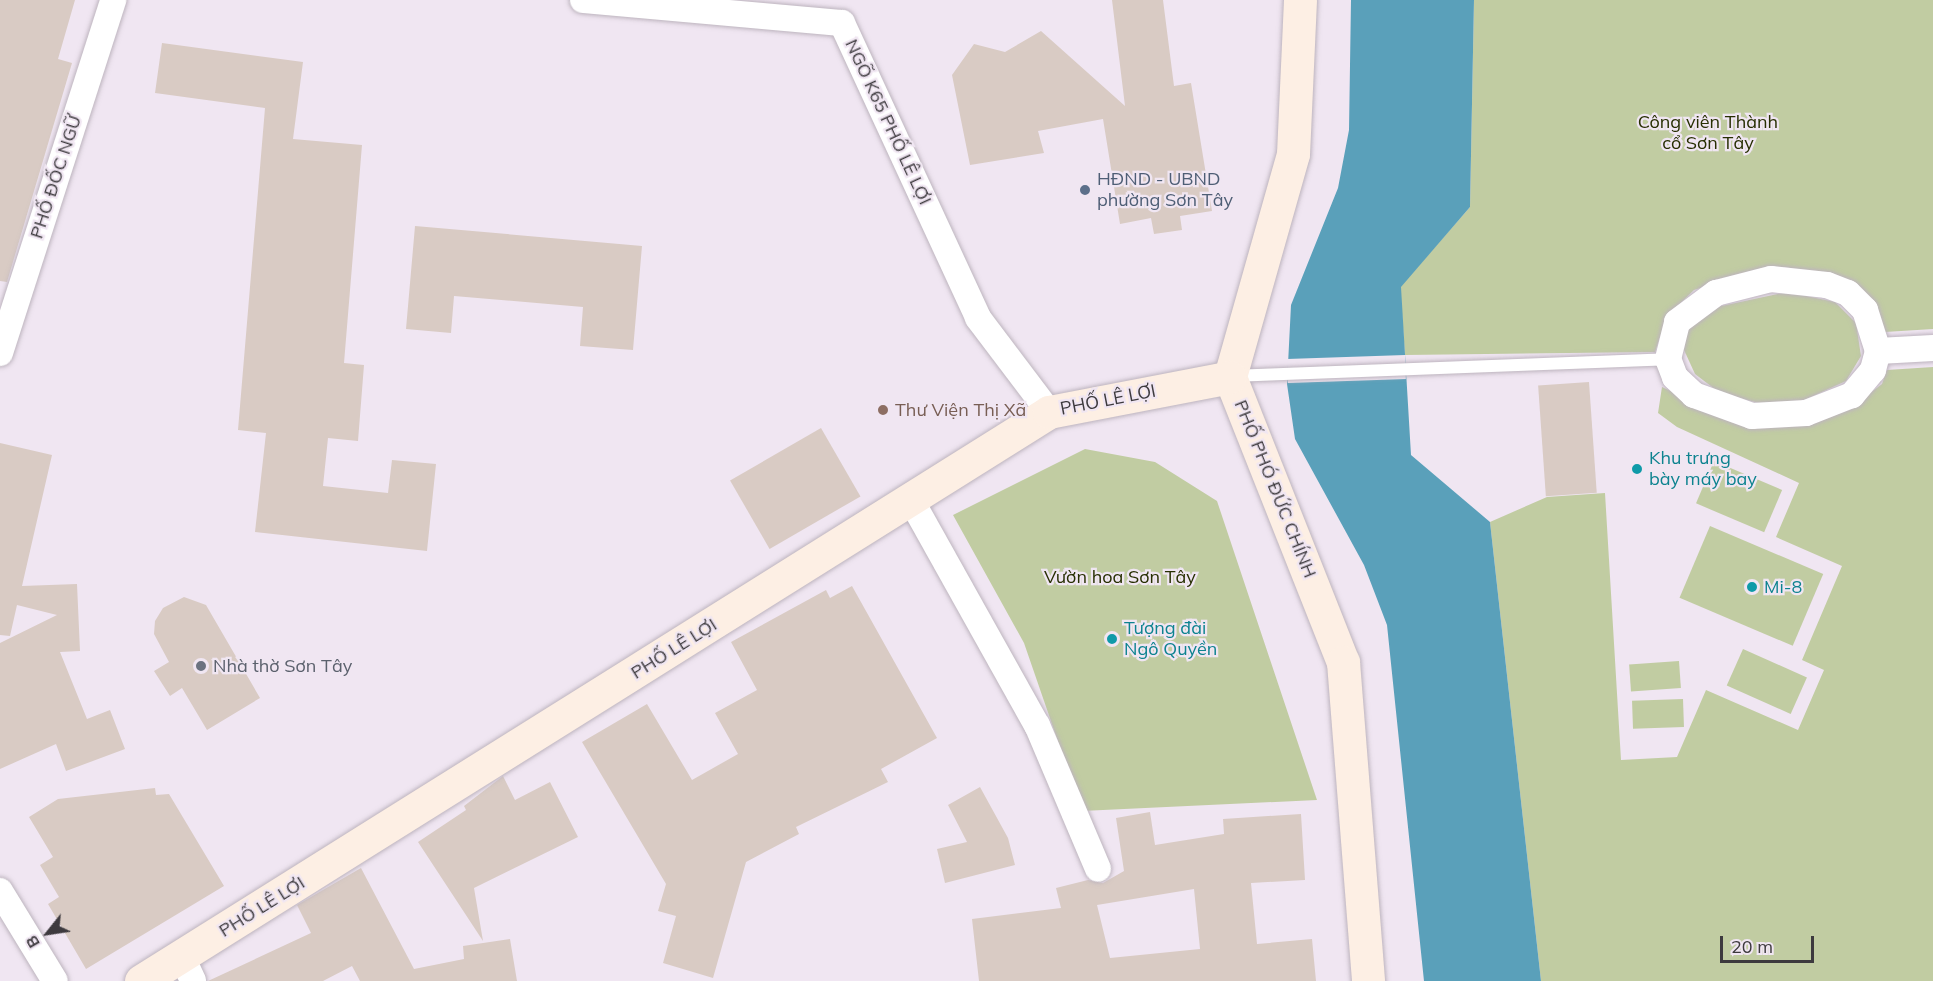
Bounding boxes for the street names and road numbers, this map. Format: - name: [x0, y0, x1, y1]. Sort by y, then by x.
- street label: NGÕ K65 PHỐ LÊ LỢI: [840, 36, 936, 208]
- street label: PHỐ ĐỐC NGỮ: [26, 113, 86, 241]
- street label: PHỐ LÊ LỢI: [1058, 380, 1158, 420]
- street label: PHỐ PHÓ ĐỨC CHÍNH: [1229, 397, 1321, 581]
- street label: PHỐ LÊ LỢI: [627, 614, 721, 684]
- street label: PHỐ LÊ LỢI: [215, 872, 309, 942]

